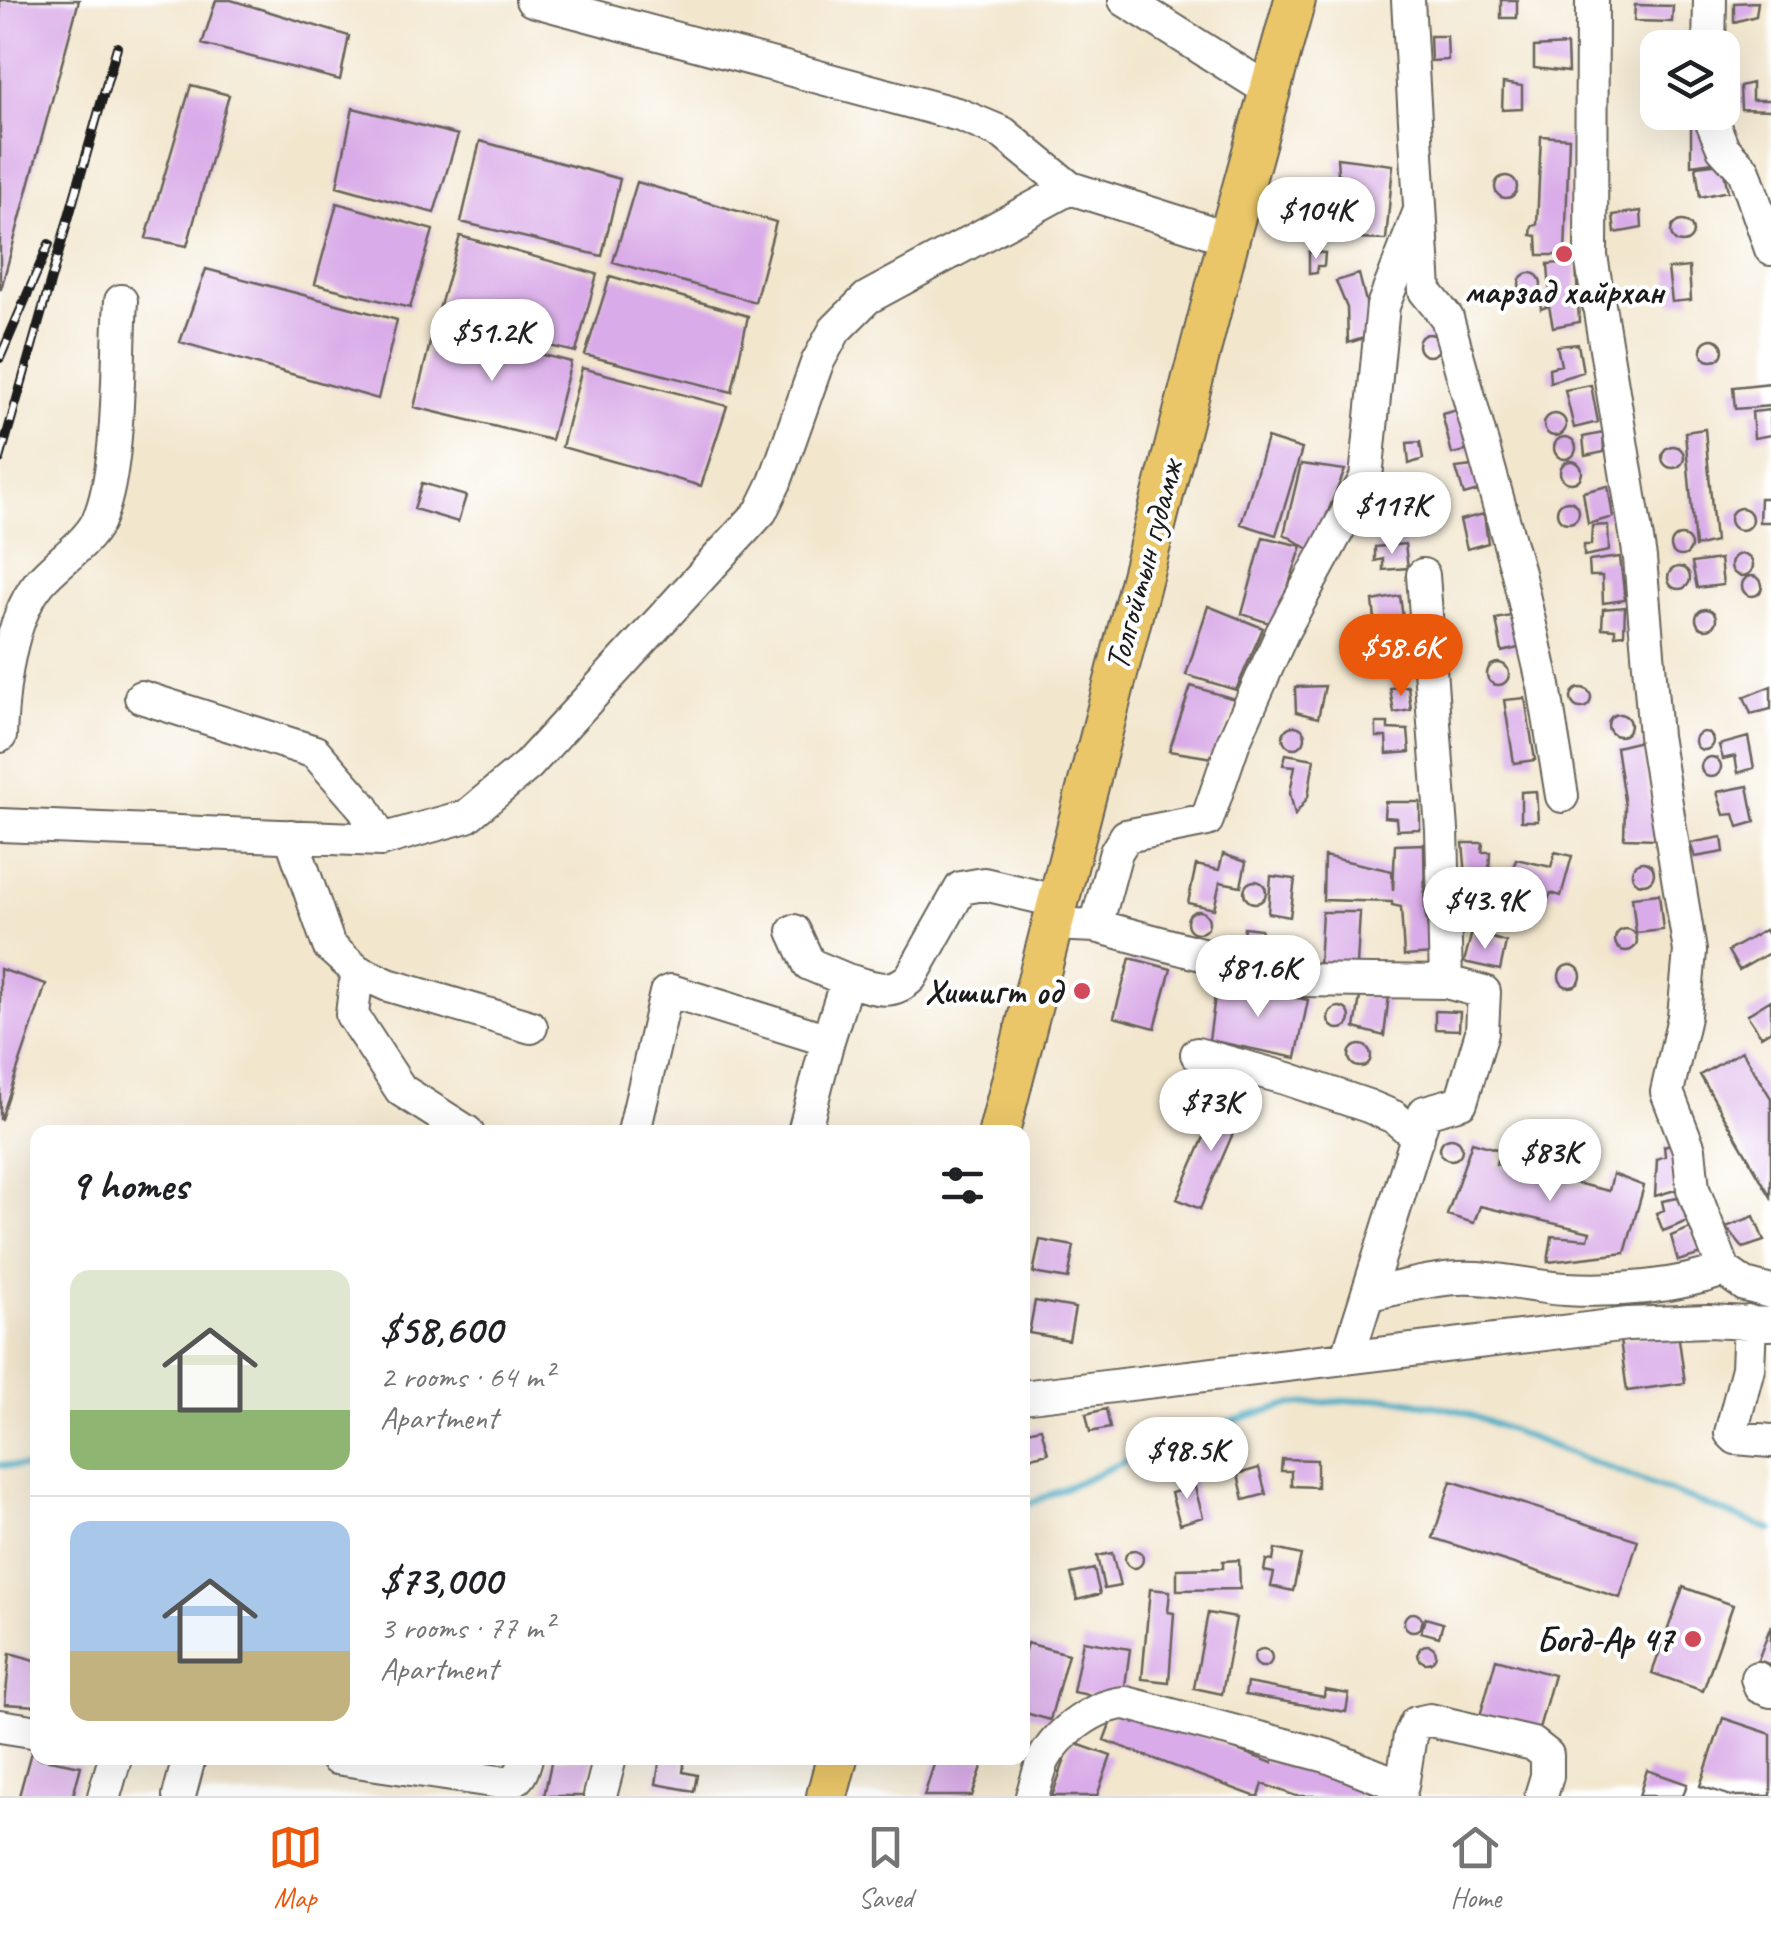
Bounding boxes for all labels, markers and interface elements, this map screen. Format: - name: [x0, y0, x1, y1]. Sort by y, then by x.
- map controls: [1640, 30, 1740, 130]
- button: layers: [1640, 30, 1740, 130]
- pin: $104K: [1246, 177, 1386, 262]
- text: $104K: [1279, 189, 1353, 230]
- marker: марзад хайрхан: [1553, 243, 1575, 265]
- place label: марзад хайрхан: [1464, 269, 1666, 314]
- pin: $51.2K: [411, 299, 573, 384]
- text: $51.2K: [452, 311, 532, 352]
- street label: Толгойтын гудамж: [1094, 452, 1194, 675]
- pin: $117K: [1322, 472, 1462, 557]
- text: $117K: [1355, 484, 1429, 525]
- pin: $58.6K: [1320, 614, 1482, 699]
- text: $58.6K: [1361, 626, 1441, 667]
- pin: $43.9K: [1404, 867, 1566, 952]
- text: $43.9K: [1445, 879, 1525, 920]
- pin: $81.6K: [1177, 935, 1339, 1020]
- text: $81.6K: [1218, 947, 1298, 988]
- place label: Хишигт од: [925, 969, 1065, 1014]
- marker: Хишигт од: [1071, 980, 1093, 1002]
- pin: $73K: [1152, 1069, 1270, 1154]
- text: $73K: [1181, 1081, 1241, 1122]
- pin: $83K: [1491, 1119, 1609, 1204]
- text: $83K: [1520, 1131, 1580, 1172]
- icon: filters: [935, 1158, 990, 1213]
- text: 9 homes: [70, 1159, 188, 1212]
- text: $58,600: [380, 1303, 502, 1356]
- icon: home: [150, 1310, 270, 1430]
- text: 2 rooms · 64 m²: [380, 1356, 553, 1397]
- text: Apartment: [380, 1397, 498, 1438]
- pin: $98.5K: [1106, 1417, 1268, 1502]
- text: $98.5K: [1147, 1429, 1227, 1470]
- text: $73,000: [380, 1554, 502, 1607]
- icon: home: [150, 1561, 270, 1681]
- text: 3 rooms · 77 m²: [380, 1607, 553, 1648]
- place label: Богд-Ар 47: [1536, 1617, 1676, 1662]
- marker: Богд-Ар 47: [1682, 1628, 1704, 1650]
- text: Apartment: [380, 1648, 498, 1689]
- tab: Map: [268, 1820, 323, 1915]
- tab: Saved: [858, 1820, 913, 1915]
- tab: Home: [1448, 1820, 1503, 1915]

